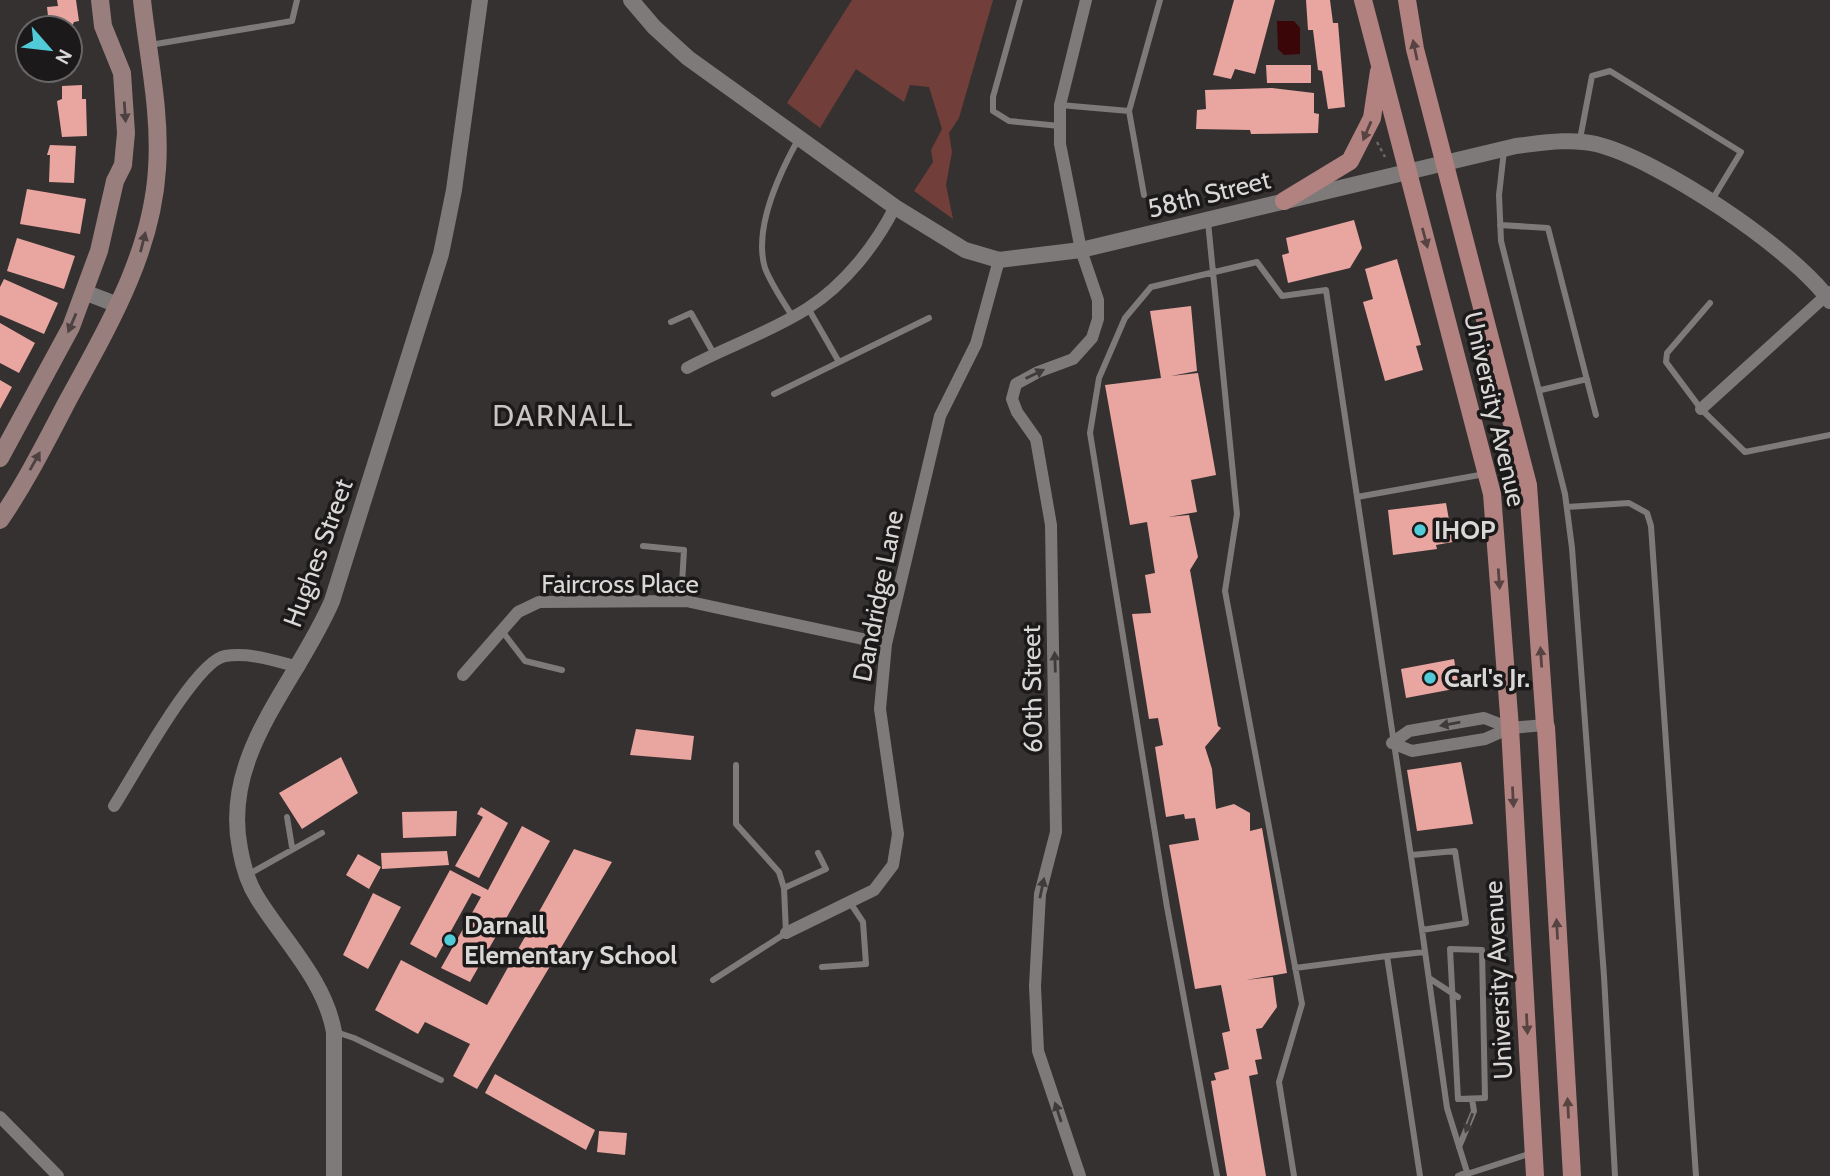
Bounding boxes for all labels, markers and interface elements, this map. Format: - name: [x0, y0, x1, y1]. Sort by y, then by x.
- north arrow: [14, 14, 84, 84]
- one-way arrow: [1410, 39, 1421, 61]
- text: N: [50, 45, 77, 68]
- one-way arrow: [120, 101, 131, 123]
- one-way arrow: [1361, 121, 1372, 142]
- street label: 58th Street: [1144, 163, 1274, 225]
- one-way arrow: [1420, 227, 1431, 249]
- one-way arrow: [138, 230, 149, 252]
- street label: University Avenue: [1457, 308, 1533, 510]
- one-way arrow: [67, 312, 78, 333]
- one-way arrow: [1025, 369, 1045, 380]
- district label: DARNALL: [492, 397, 634, 434]
- one-way arrow: [29, 451, 41, 471]
- street label: Hughes Street: [276, 474, 360, 632]
- street label: Dandridge Lane: [846, 508, 910, 684]
- place label: IHOP: [1434, 514, 1496, 546]
- marker: IHOP: [1412, 522, 1428, 538]
- street label: Faircross Place: [541, 568, 699, 600]
- one-way arrow: [1494, 568, 1505, 590]
- street label: 60th Street: [1015, 624, 1049, 753]
- one-way arrow: [1535, 645, 1546, 667]
- one-way arrow: [1049, 651, 1061, 673]
- place label: Carl's Jr.: [1444, 662, 1530, 694]
- marker: Carl's Jr.: [1422, 670, 1438, 686]
- one-way arrow: [1439, 719, 1461, 730]
- one-way arrow: [1508, 786, 1519, 808]
- one-way arrow: [1037, 877, 1048, 899]
- street label: University Avenue: [1477, 880, 1519, 1080]
- place label: Darnall Elementary School: [464, 909, 677, 971]
- one-way arrow: [1552, 917, 1563, 939]
- marker: Darnall Elementary School: [442, 932, 458, 948]
- one-way arrow: [1521, 1013, 1532, 1035]
- one-way arrow: [1562, 1097, 1573, 1119]
- one-way arrow: [1052, 1101, 1062, 1122]
- one-way arrow: [1464, 1113, 1475, 1134]

